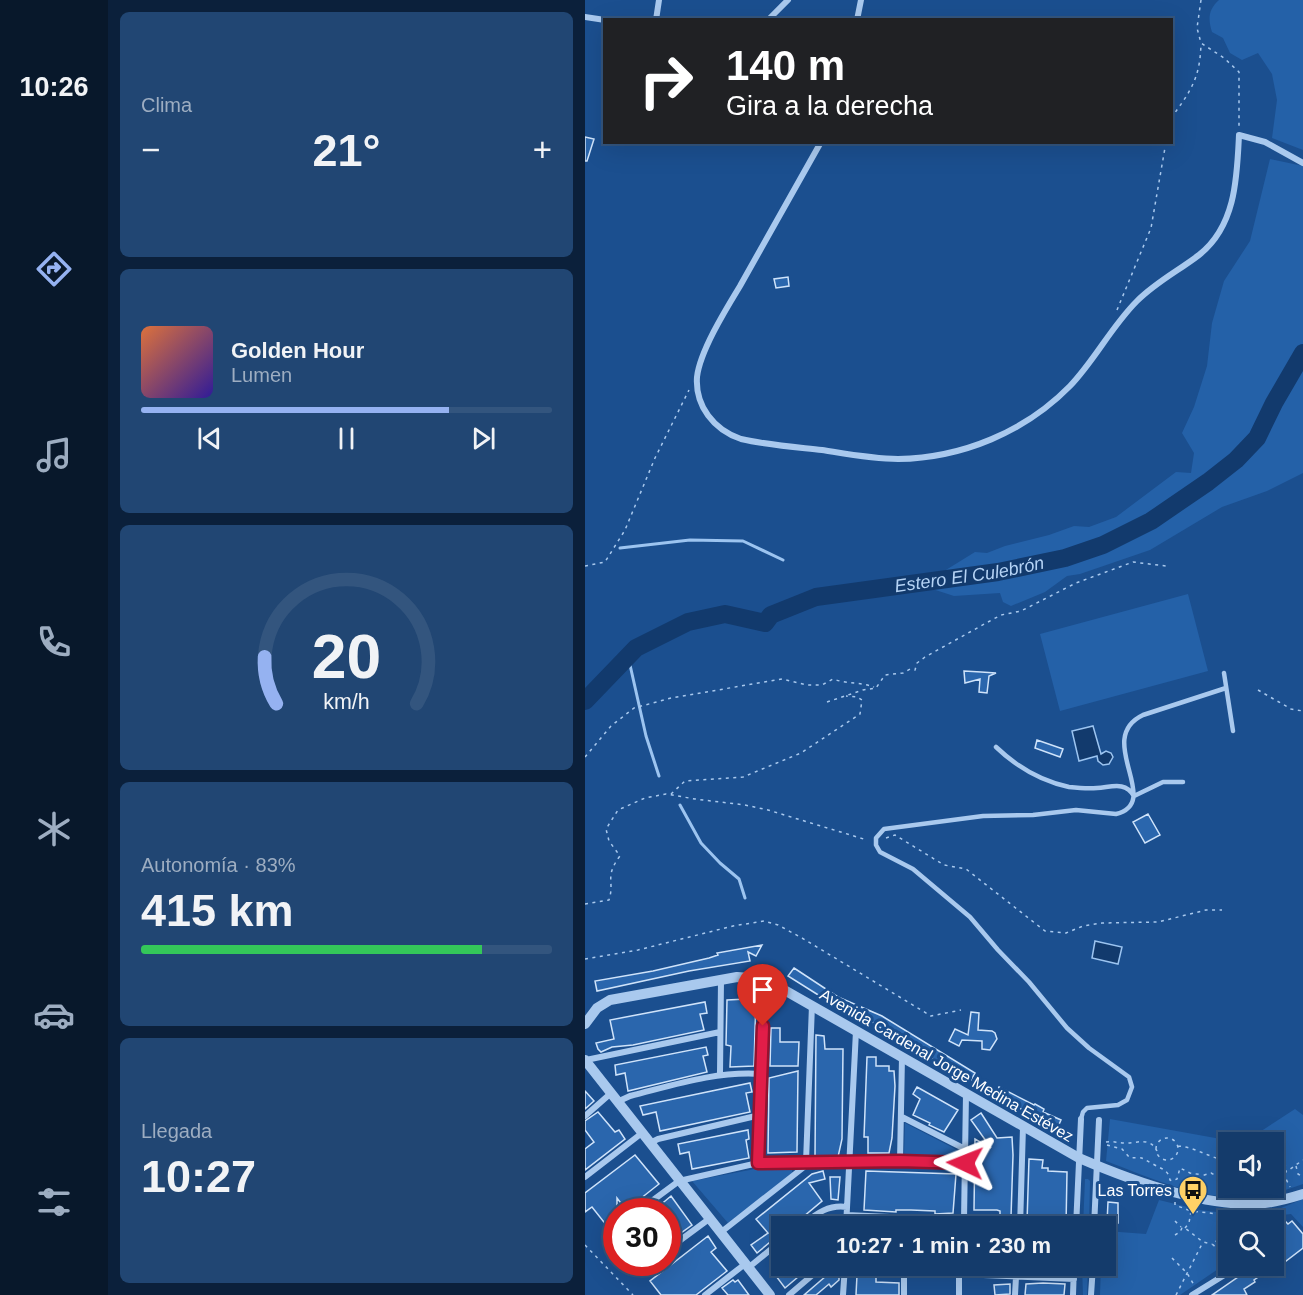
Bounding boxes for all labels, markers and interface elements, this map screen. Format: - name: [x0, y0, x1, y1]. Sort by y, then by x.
- icon: right: [627, 42, 705, 120]
- text: 140 m: [726, 42, 845, 89]
- text: 10:26: [19, 72, 89, 102]
- text: Gira a la derecha: [726, 91, 933, 121]
- text: Clima: [141, 94, 192, 116]
- text: 21°: [312, 125, 381, 176]
- text: −: [141, 131, 160, 168]
- text: +: [533, 131, 552, 168]
- icon: directions: [33, 248, 75, 290]
- text: Golden Hour: [231, 338, 364, 363]
- text: Lumen: [231, 364, 292, 386]
- icon: previous: [193, 422, 226, 455]
- icon: pause: [330, 422, 363, 455]
- icon: next: [467, 422, 500, 455]
- icon: music: [33, 434, 75, 476]
- water label: Estero El Culebrón: [893, 553, 1046, 596]
- icon: phone: [33, 621, 75, 663]
- text: 20: [312, 623, 381, 692]
- text: km/h: [323, 691, 370, 715]
- icon: climate: [33, 808, 75, 850]
- text: Autonomía · 83%: [141, 854, 296, 876]
- text: 415 km: [141, 885, 294, 936]
- pin: [737, 964, 788, 1026]
- icon: arrive: [746, 973, 779, 1006]
- street label: Avenida Cardenal Jorge Medina Estévez: [817, 986, 1076, 1145]
- icon: car: [33, 994, 75, 1036]
- text: Llegada: [141, 1120, 212, 1142]
- position arrow: [933, 1131, 997, 1195]
- map controls: [1218, 1132, 1284, 1276]
- button: sound: [1218, 1132, 1284, 1198]
- text: 10:27: [141, 1151, 256, 1202]
- bus stop icon: Las Torres: [1177, 1174, 1209, 1216]
- icon: filters: [33, 1181, 75, 1223]
- place label: Las Torres: [1098, 1182, 1172, 1199]
- speed limit sign: 30: [603, 1198, 681, 1276]
- button: search: [1218, 1210, 1284, 1276]
- text: 10:27 · 1 min · 230 m: [836, 1233, 1051, 1258]

